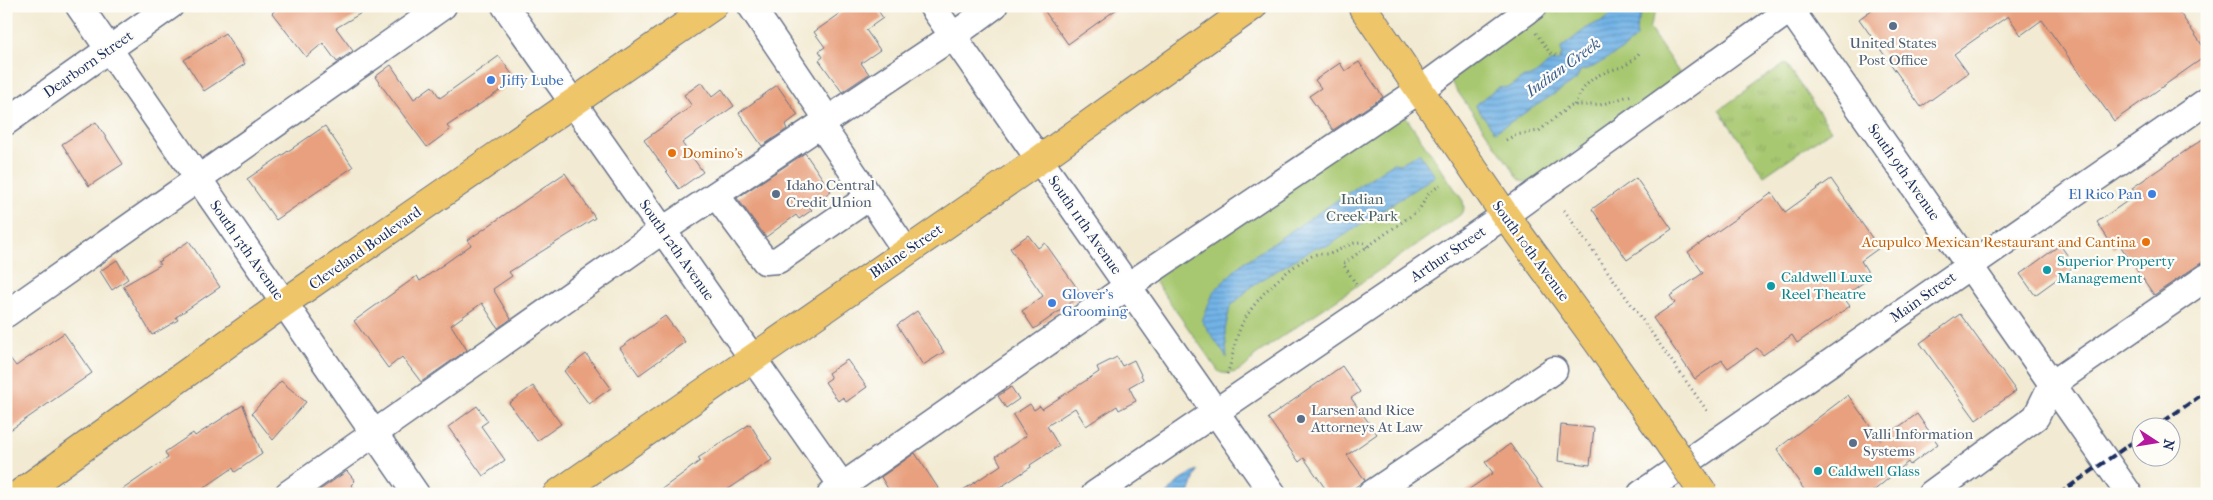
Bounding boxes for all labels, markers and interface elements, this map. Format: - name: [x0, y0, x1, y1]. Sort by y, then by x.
- marker: United States Post Office: [1887, 20, 1899, 32]
- street label: Dearborn Street: [40, 26, 137, 102]
- water label: Indian Creek: [1521, 33, 1604, 101]
- place label: United States Post Office: [1849, 34, 1937, 69]
- place label: Jiffy Lube: [500, 71, 564, 89]
- marker: Jiffy Lube: [485, 74, 497, 86]
- street label: South 9th Avenue: [1864, 120, 1944, 224]
- place label: Domino's: [682, 144, 743, 162]
- marker: Domino's: [666, 147, 678, 159]
- street label: South 11th Avenue: [1044, 172, 1126, 278]
- place label: Idaho Central Credit Union: [786, 176, 875, 211]
- place label: El Rico Pan: [2068, 185, 2142, 203]
- marker: Idaho Central Credit Union: [770, 188, 782, 200]
- marker: El Rico Pan: [2146, 188, 2158, 200]
- park label: Indian Creek Park: [1326, 190, 1398, 225]
- street label: South 12th Avenue: [635, 196, 719, 304]
- street label: South 13th Avenue: [206, 197, 288, 304]
- street label: South 10th Avenue: [1489, 197, 1574, 305]
- street label: Cleveland Boulevard: [305, 202, 425, 293]
- street label: Blaine Street: [866, 220, 946, 282]
- street label: Arthur Street: [1406, 222, 1490, 286]
- place label: Acupulco Mexican Restaurant and Cantina: [1861, 233, 2137, 251]
- marker: Acupulco Mexican Restaurant and Cantina: [2140, 236, 2152, 248]
- place label: Superior Property Management: [2057, 252, 2176, 287]
- marker: Superior Property Management: [2041, 264, 2053, 276]
- street label: Main Street: [1886, 267, 1960, 326]
- place label: Caldwell Luxe Reel Theatre: [1781, 268, 1873, 303]
- marker: Caldwell Luxe Reel Theatre: [1765, 280, 1777, 292]
- place label: Glover's Grooming: [1062, 285, 1129, 320]
- marker: Glover's Grooming: [1046, 297, 1058, 309]
- place label: Larsen and Rice Attorneys At Law: [1310, 401, 1424, 436]
- marker: Larsen and Rice Attorneys At Law: [1295, 413, 1307, 425]
- north arrow: [2130, 418, 2180, 468]
- place label: Valli Information Systems: [1862, 425, 1973, 460]
- marker: Valli Information Systems: [1847, 437, 1859, 449]
- text: N: [2159, 438, 2178, 452]
- place label: Caldwell Glass: [1828, 462, 1920, 480]
- marker: Caldwell Glass: [1812, 465, 1824, 477]

